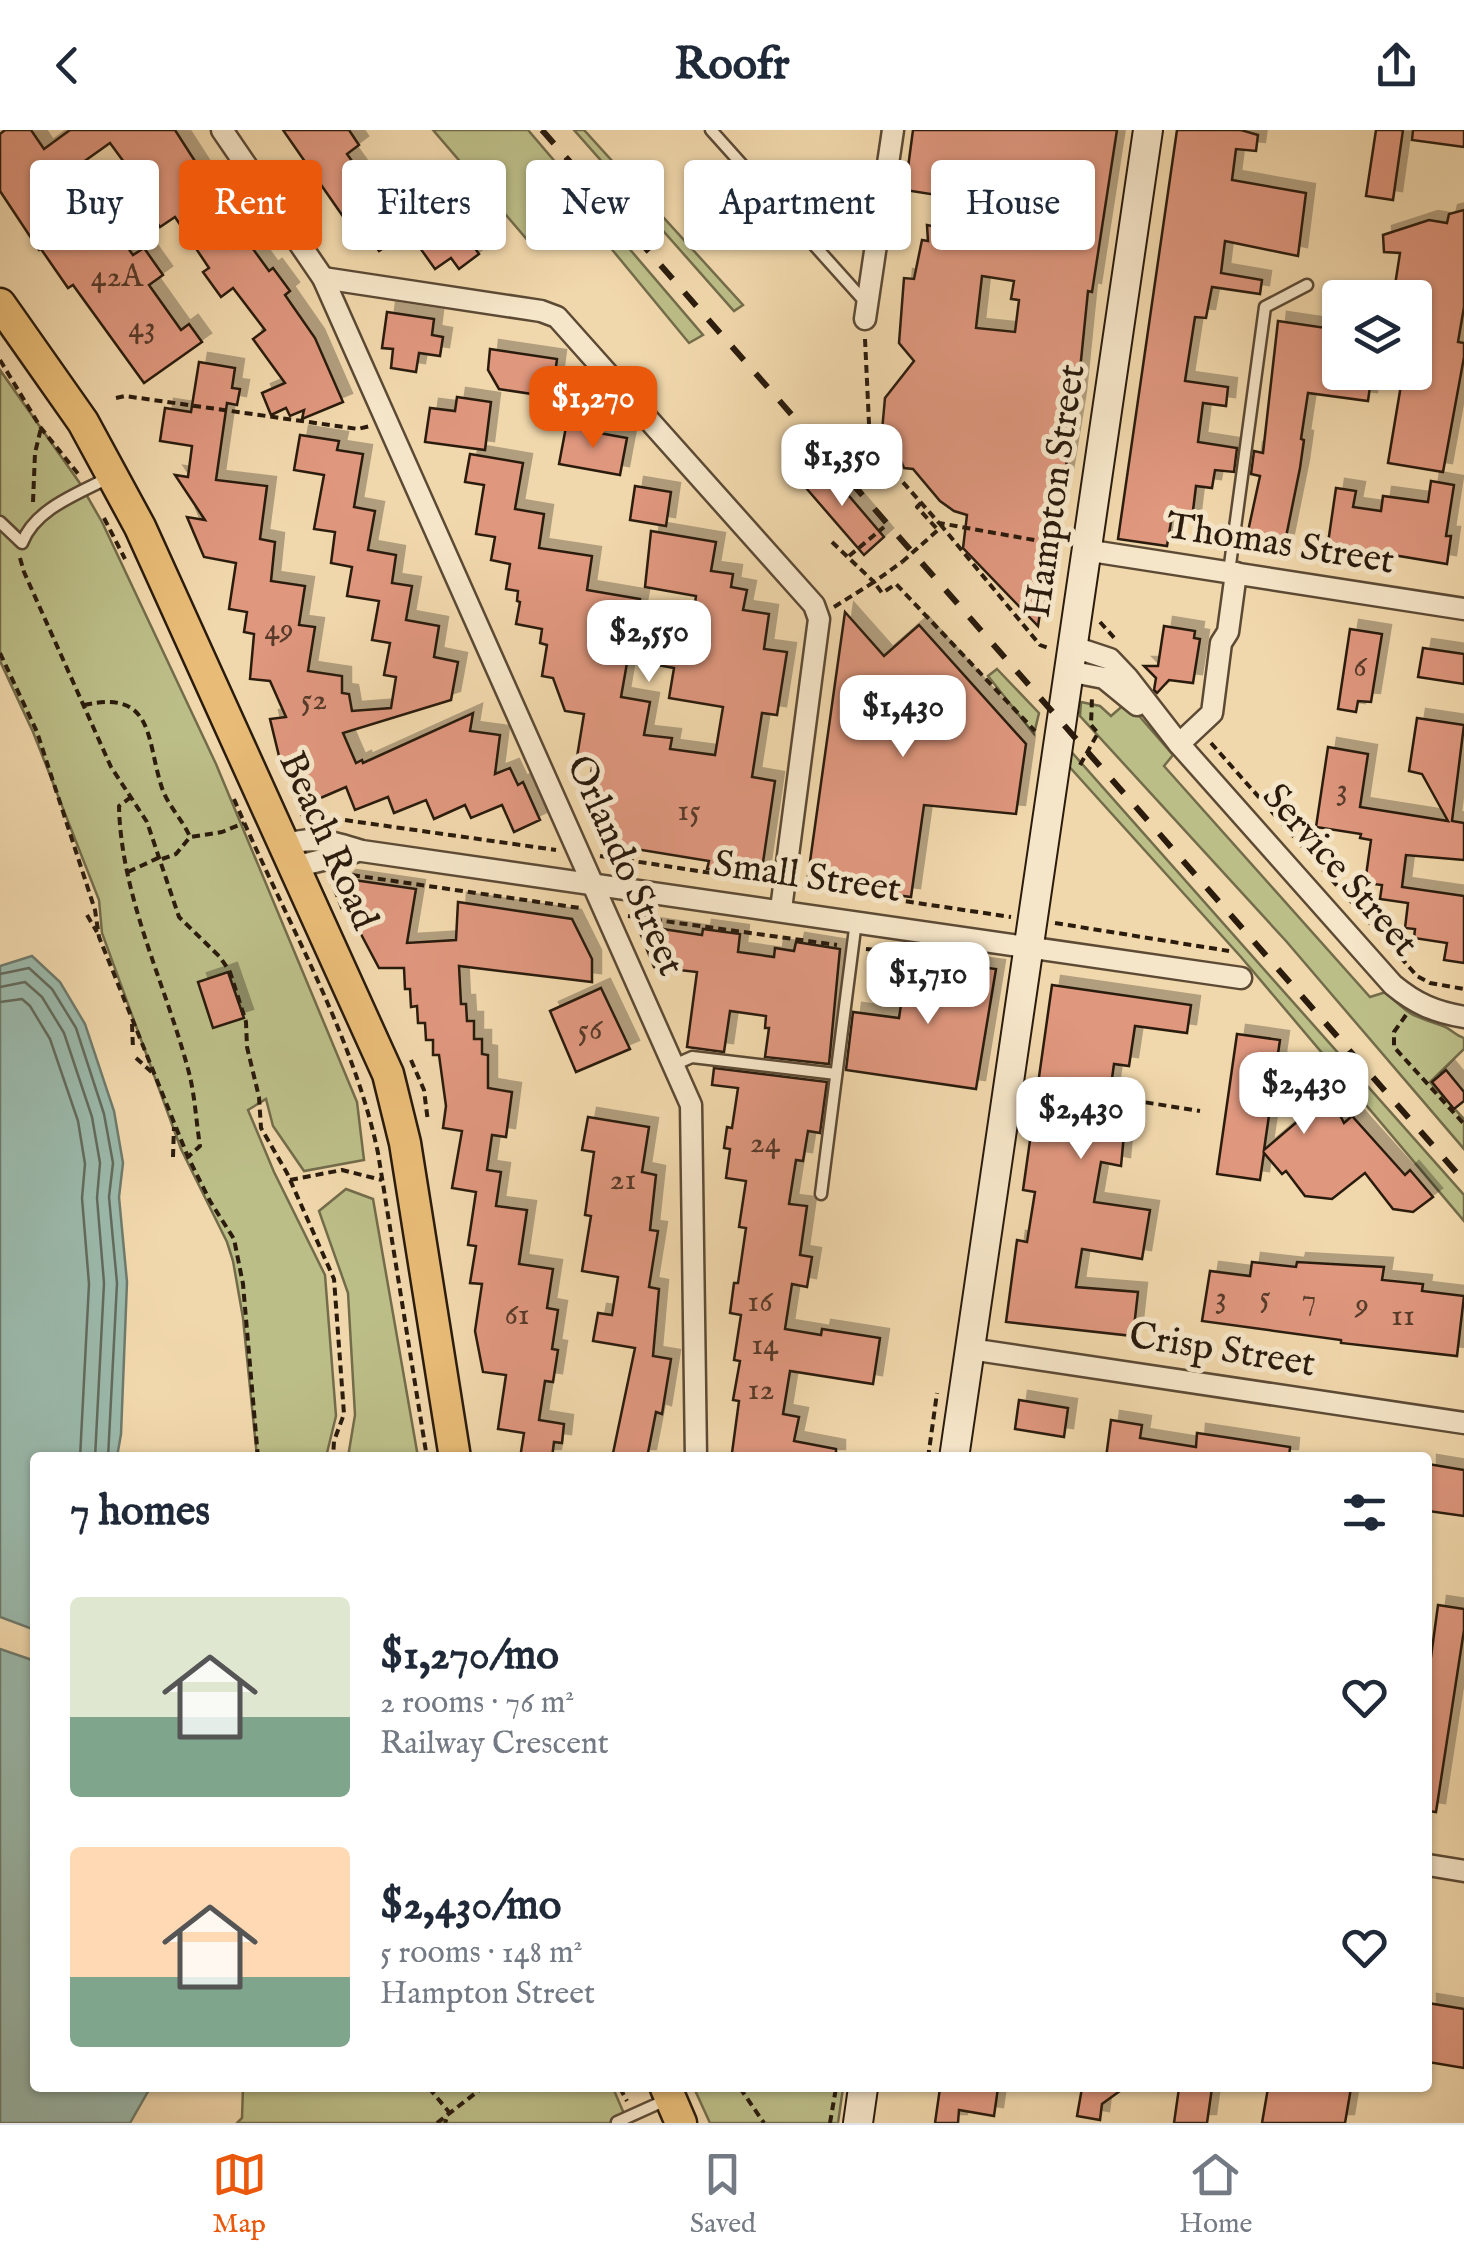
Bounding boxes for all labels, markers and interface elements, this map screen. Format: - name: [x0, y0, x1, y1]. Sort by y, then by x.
- text: Roofr: [674, 37, 790, 94]
- icon: back: [40, 38, 95, 93]
- icon: share: [1369, 38, 1424, 93]
- chip: Buy: [30, 160, 159, 250]
- chip: Rent: [179, 160, 322, 250]
- chip: Filters: [342, 160, 506, 250]
- chip: New: [526, 160, 664, 250]
- chip: Apartment: [684, 160, 911, 250]
- chip: House: [931, 160, 1095, 250]
- house number: 42A: [91, 257, 145, 298]
- map controls: [1322, 280, 1432, 390]
- button: layers: [1322, 280, 1432, 390]
- house number: 43: [128, 308, 156, 349]
- street label: Hampton Street: [1014, 361, 1098, 621]
- pin: $1,270: [512, 366, 674, 451]
- text: $1,270: [551, 378, 635, 419]
- pin: $1,350: [761, 424, 923, 509]
- text: $1,350: [803, 436, 881, 477]
- street label: Thomas Street: [1163, 503, 1397, 587]
- pin: $2,550: [568, 600, 730, 685]
- house number: 49: [264, 610, 294, 651]
- text: $2,550: [609, 612, 689, 653]
- house number: 6: [1353, 647, 1367, 688]
- pin: $1,430: [822, 675, 984, 760]
- house number: 52: [301, 680, 327, 721]
- text: $1,430: [862, 687, 944, 728]
- street label: Beach Road: [266, 745, 388, 938]
- street label: Orlando Street: [554, 748, 694, 984]
- house number: 3: [1336, 770, 1348, 811]
- street label: Service Street: [1251, 774, 1427, 968]
- house number: 15: [677, 791, 701, 832]
- street label: Small Street: [710, 841, 904, 915]
- pin: $1,710: [847, 942, 1009, 1027]
- text: $1,710: [889, 954, 967, 995]
- house number: 56: [578, 1010, 603, 1051]
- pin: $2,430: [1223, 1052, 1385, 1137]
- text: $2,430: [1261, 1064, 1347, 1105]
- pin: $2,430: [1000, 1077, 1162, 1162]
- text: $2,430: [1038, 1089, 1124, 1130]
- house number: 24: [750, 1123, 781, 1164]
- house number: 21: [610, 1160, 636, 1201]
- house number: 5: [1259, 1277, 1271, 1318]
- house number: 3: [1215, 1278, 1227, 1319]
- house number: 7: [1302, 1280, 1316, 1321]
- house number: 16: [747, 1282, 773, 1323]
- house number: 9: [1354, 1285, 1369, 1326]
- house number: 61: [504, 1295, 530, 1336]
- house number: 11: [1391, 1296, 1415, 1337]
- street label: Crisp Street: [1126, 1313, 1318, 1389]
- house number: 14: [751, 1325, 779, 1366]
- house number: 12: [748, 1370, 774, 1411]
- icon: filters: [1337, 1485, 1392, 1540]
- text: 7 homes: [70, 1486, 210, 1539]
- text: $1,270/mo: [380, 1630, 559, 1683]
- icon: home: [150, 1637, 270, 1757]
- icon: heart: [1337, 1670, 1392, 1725]
- text: 2 rooms · 76 m²: [380, 1683, 574, 1724]
- text: Railway Crescent: [380, 1724, 609, 1765]
- text: $2,430/mo: [380, 1880, 561, 1933]
- icon: home: [150, 1887, 270, 2007]
- icon: heart: [1337, 1920, 1392, 1975]
- text: 5 rooms · 148 m²: [380, 1933, 583, 1974]
- text: Hampton Street: [380, 1974, 595, 2015]
- tab: Map: [212, 2147, 267, 2242]
- tab: Saved: [690, 2147, 756, 2242]
- tab: Home: [1179, 2147, 1252, 2242]

